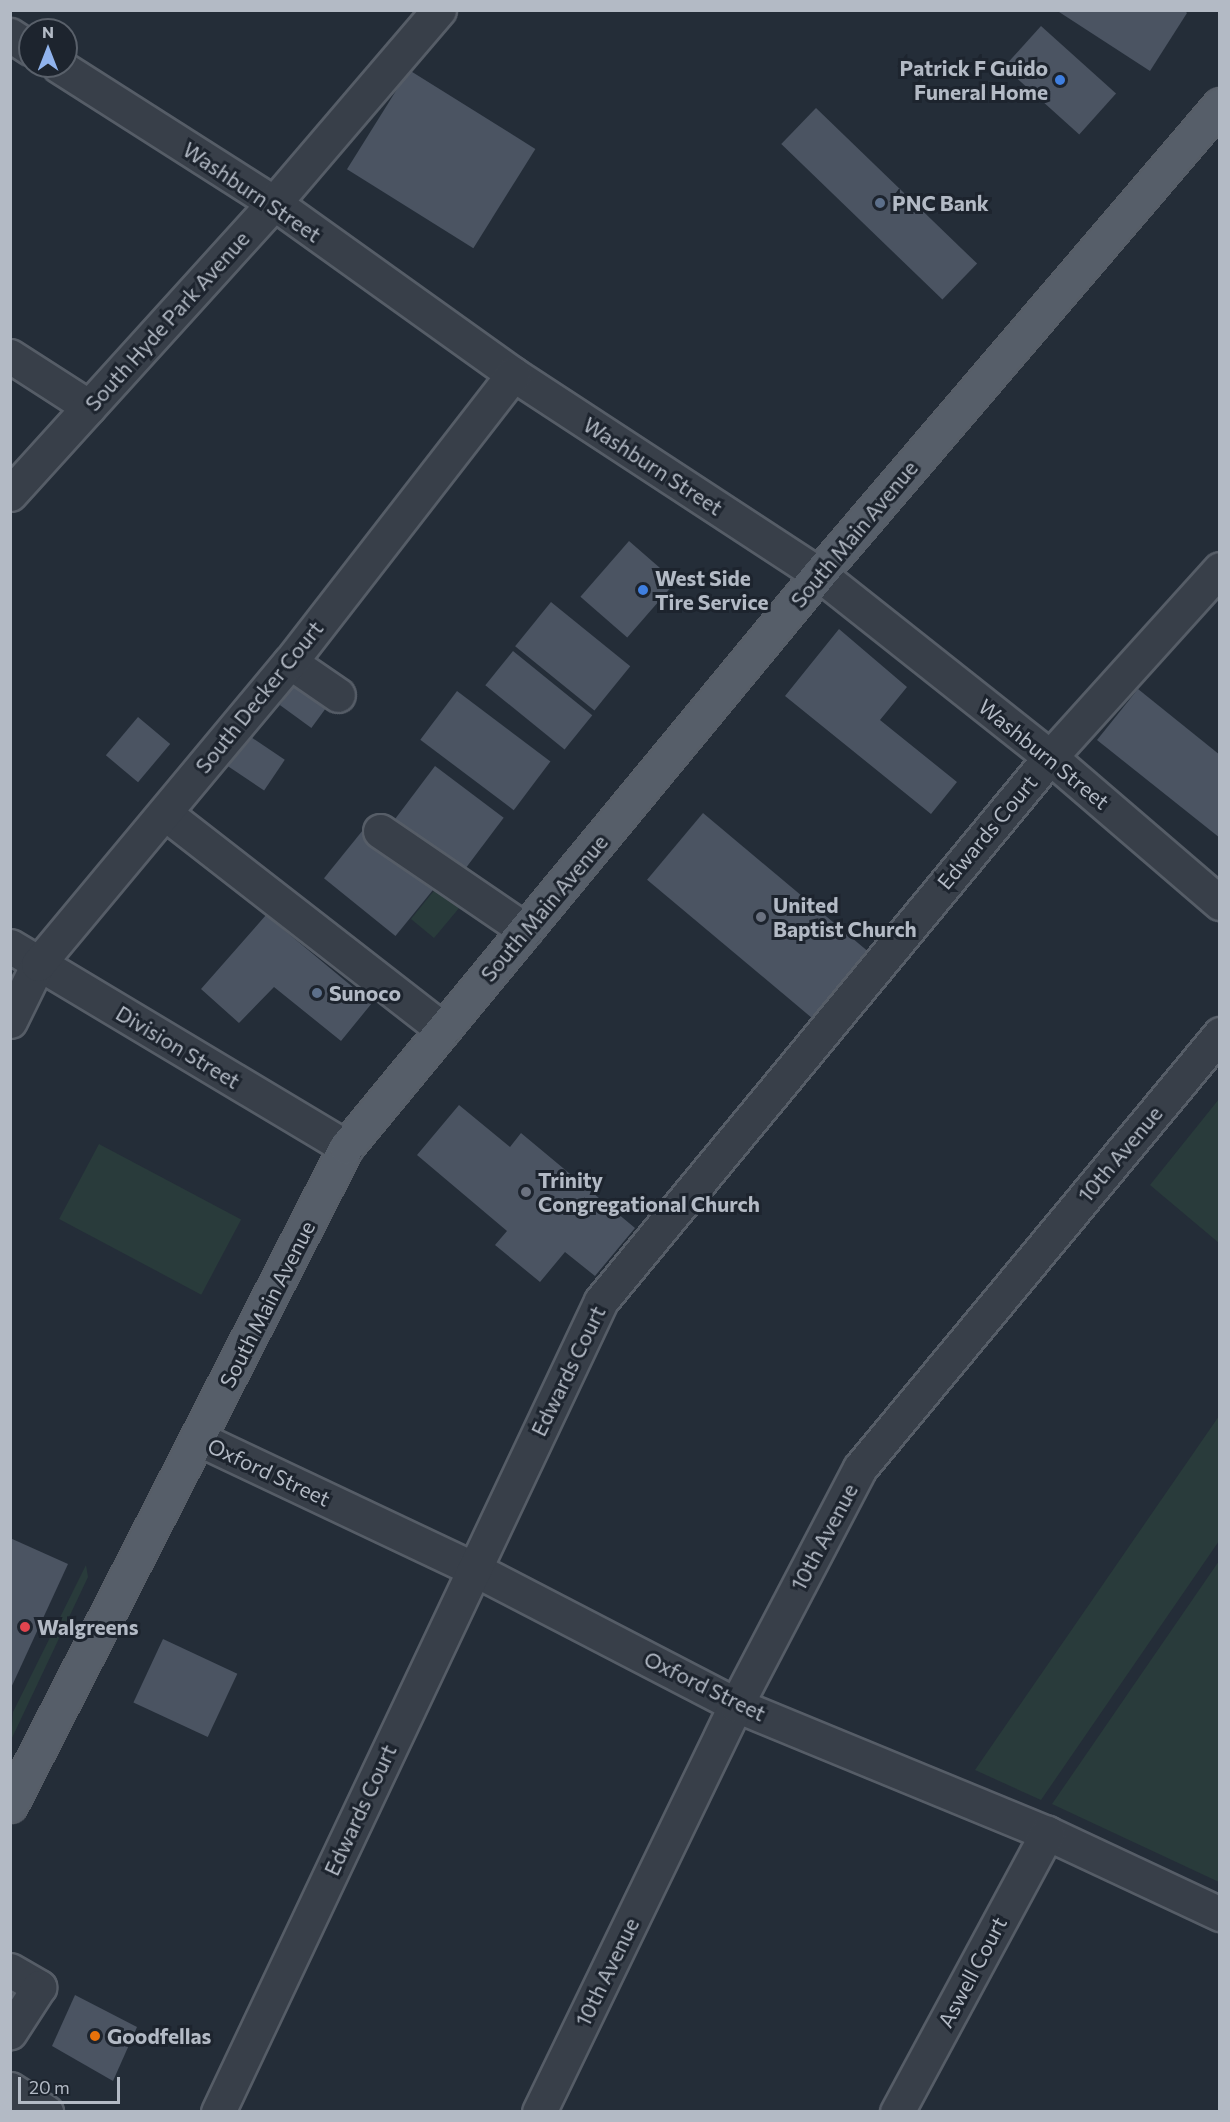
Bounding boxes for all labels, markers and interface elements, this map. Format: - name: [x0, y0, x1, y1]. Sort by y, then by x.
- north arrow: [18, 18, 78, 78]
- text: N: [42, 22, 54, 41]
- place label: Patrick F Guido Funeral Home: [900, 55, 1048, 105]
- marker: Patrick F Guido Funeral Home: [1053, 73, 1067, 87]
- street label: Washburn Street: [178, 137, 326, 247]
- place label: PNC Bank: [892, 190, 989, 216]
- marker: PNC Bank: [873, 196, 887, 210]
- street label: South Hyde Park Avenue: [80, 226, 254, 416]
- street label: Washburn Street: [579, 412, 727, 520]
- street label: South Main Avenue: [785, 456, 923, 612]
- place label: West Side Tire Service: [655, 565, 769, 615]
- marker: West Side Tire Service: [636, 583, 650, 597]
- street label: South Decker Court: [190, 616, 328, 778]
- street label: Washburn Street: [974, 694, 1114, 814]
- street label: Edwards Court: [932, 770, 1042, 894]
- street label: South Main Avenue: [475, 830, 613, 986]
- place label: United Baptist Church: [773, 892, 917, 942]
- marker: United Baptist Church: [754, 910, 768, 924]
- place label: Sunoco: [329, 980, 401, 1006]
- marker: Sunoco: [310, 986, 324, 1000]
- street label: Division Street: [112, 1000, 244, 1094]
- street label: 10th Avenue: [1073, 1101, 1167, 1207]
- place label: Trinity Congregational Church: [538, 1167, 760, 1217]
- marker: Trinity Congregational Church: [519, 1185, 533, 1199]
- street label: South Main Avenue: [214, 1216, 320, 1392]
- street label: Edwards Court: [526, 1302, 610, 1440]
- street label: Oxford Street: [204, 1433, 334, 1511]
- street label: 10th Avenue: [785, 1479, 863, 1595]
- place label: Walgreens: [37, 1614, 139, 1640]
- marker: Walgreens: [18, 1620, 32, 1634]
- street label: Oxford Street: [640, 1646, 770, 1726]
- street label: Edwards Court: [319, 1741, 401, 1879]
- street label: Aswell Court: [932, 1912, 1012, 2032]
- street label: 10th Avenue: [570, 1914, 644, 2030]
- place label: Goodfellas: [107, 2023, 211, 2049]
- marker: Goodfellas: [88, 2029, 102, 2043]
- scale bar: [21, 2065, 123, 2103]
- text: 20 m: [29, 2076, 70, 2098]

